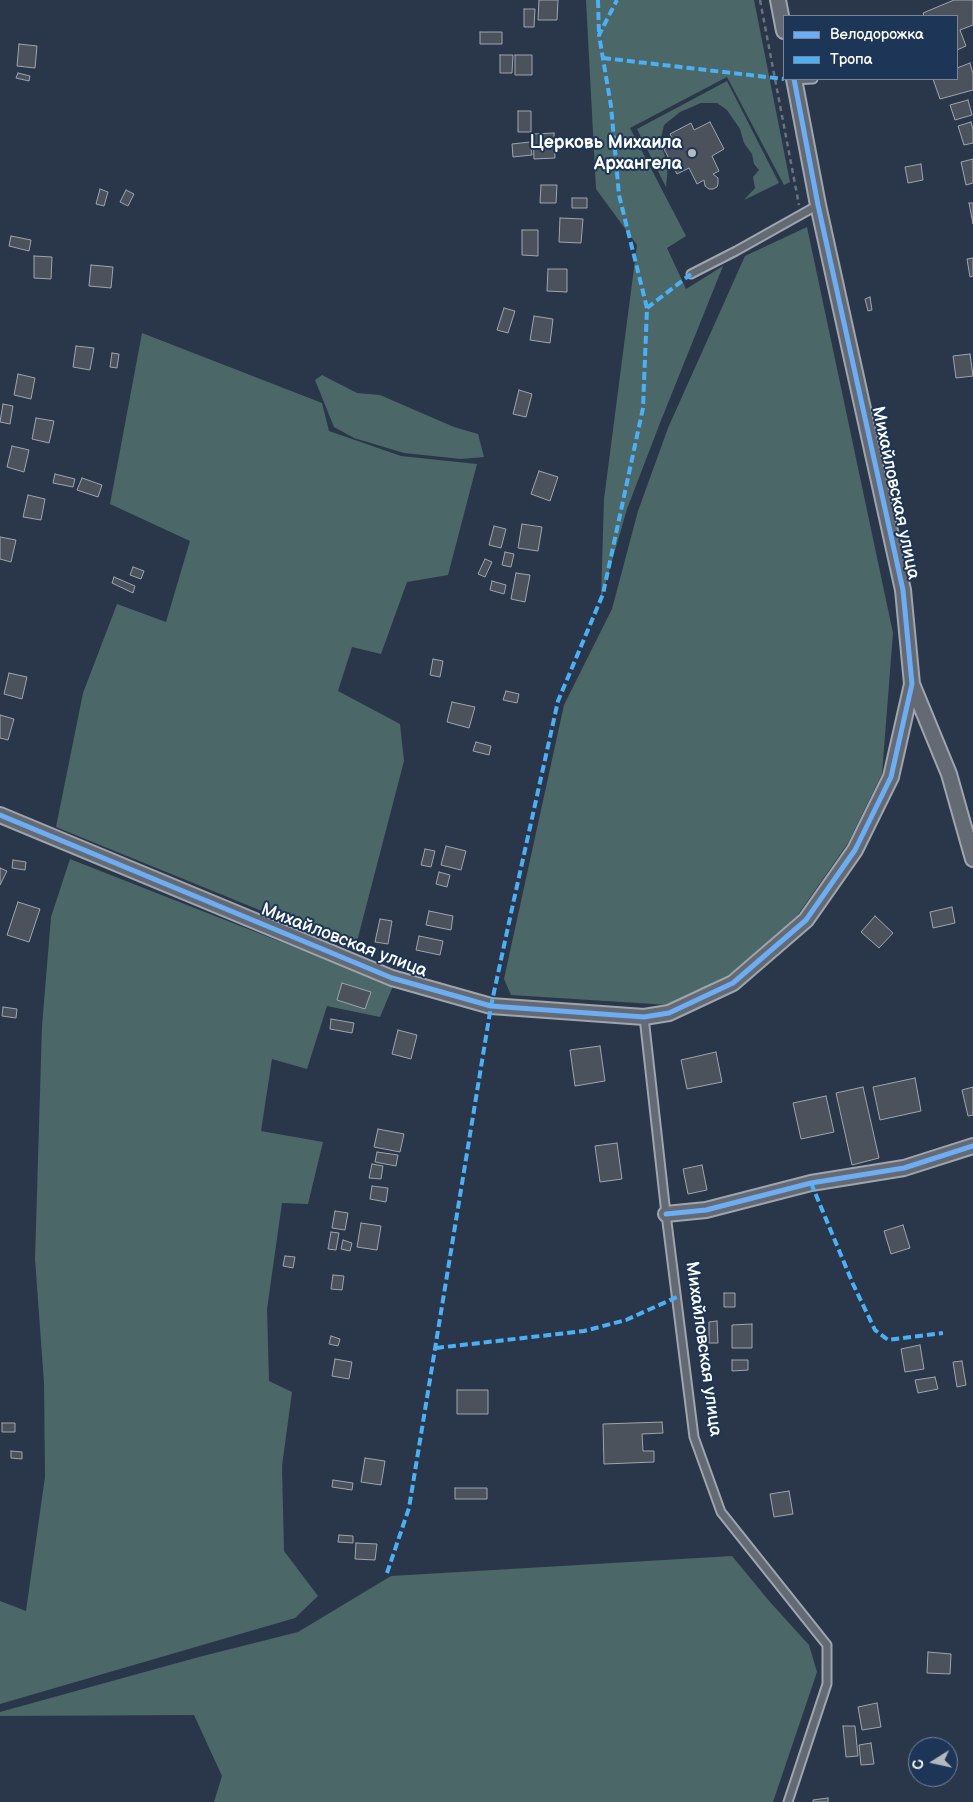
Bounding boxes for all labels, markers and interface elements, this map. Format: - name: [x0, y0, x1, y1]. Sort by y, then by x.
- legend: [783, 15, 958, 80]
- text: Велодорожка: [830, 25, 924, 44]
- text: Тропа: [830, 50, 873, 69]
- place label: Церковь Михаила Архангела: [530, 132, 682, 174]
- marker: Церковь Михаила Архангела: [686, 147, 698, 159]
- street label: Михайловская улица: [866, 404, 924, 582]
- street label: Михайловская улица: [258, 899, 430, 983]
- street label: Михайловская улица: [680, 1260, 726, 1438]
- north arrow: [908, 1737, 958, 1787]
- text: С: [910, 1758, 928, 1771]

